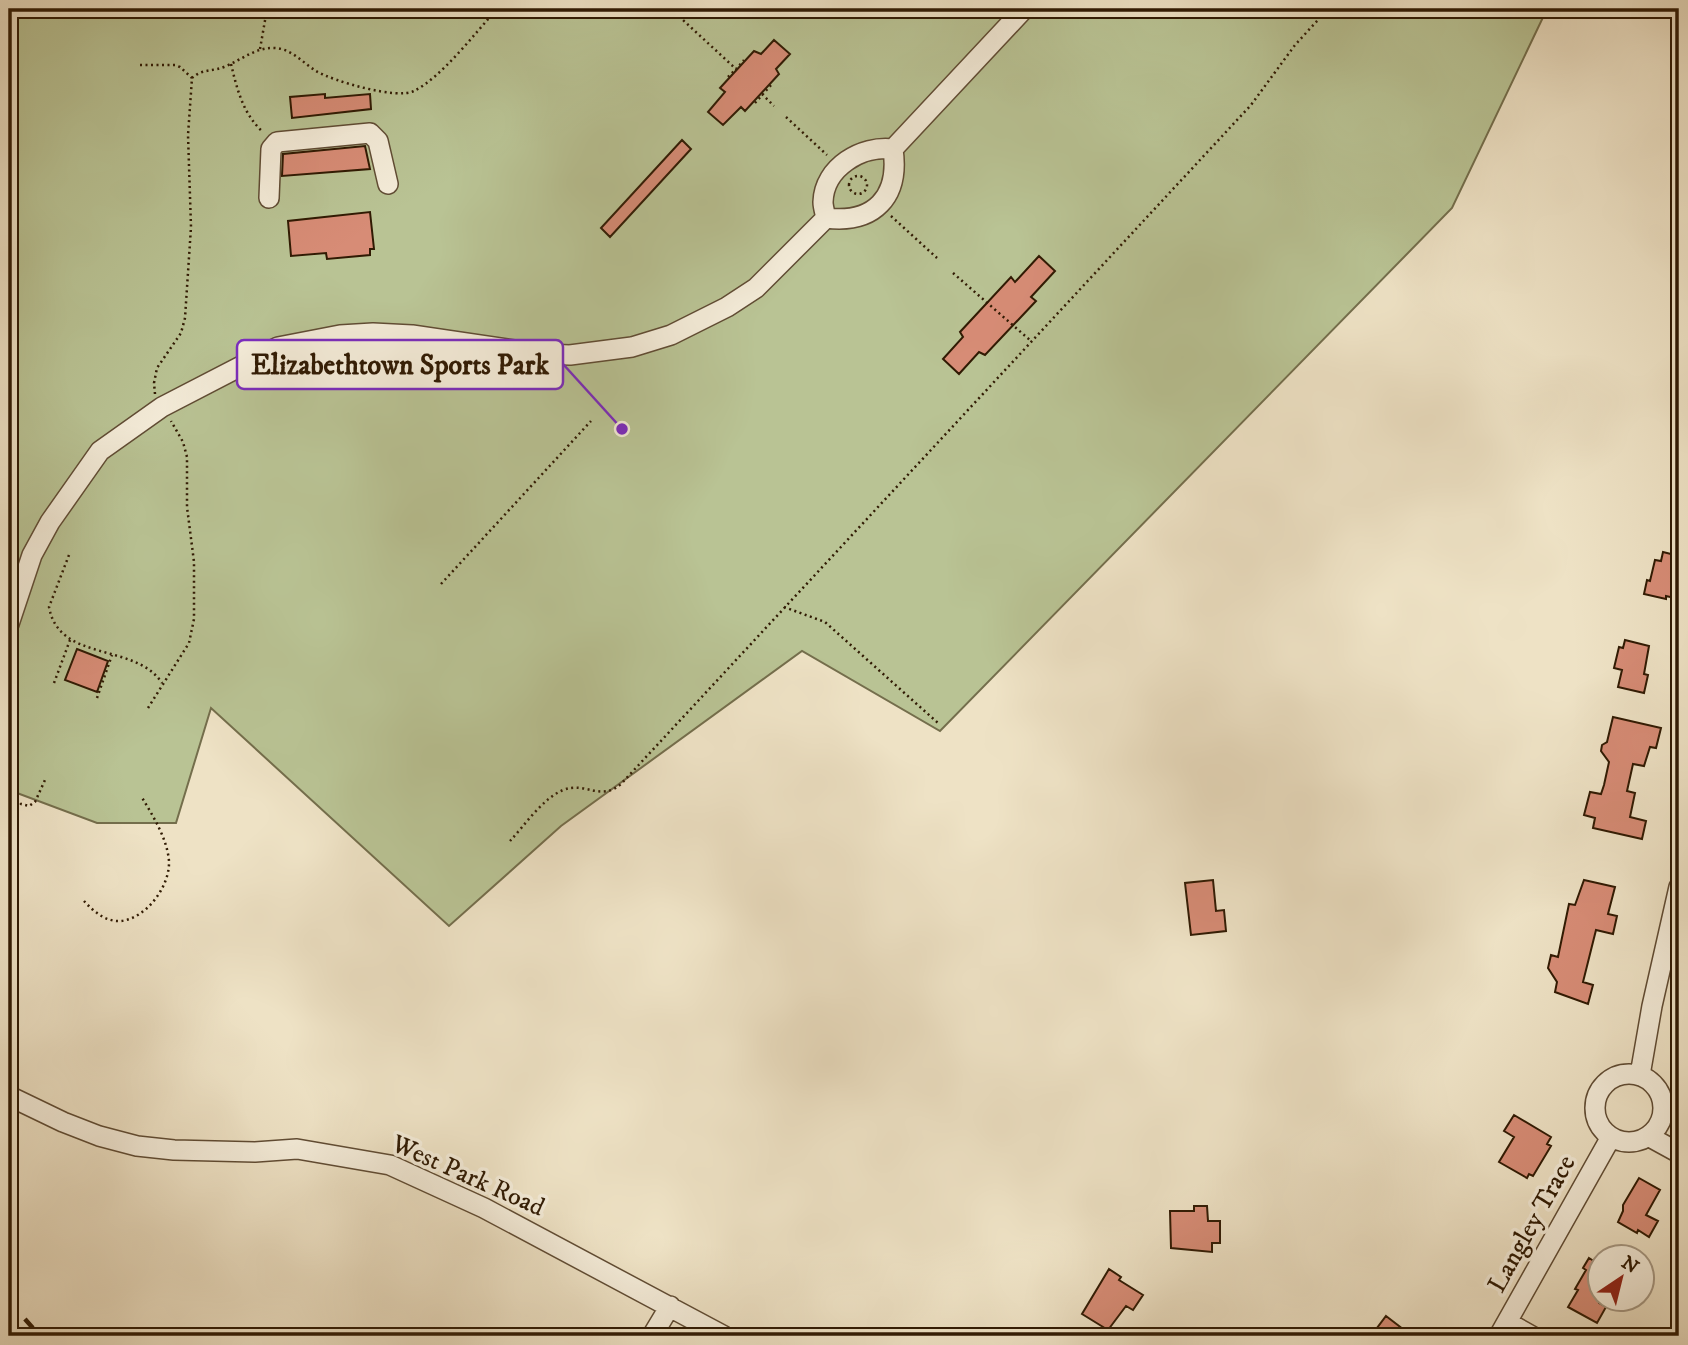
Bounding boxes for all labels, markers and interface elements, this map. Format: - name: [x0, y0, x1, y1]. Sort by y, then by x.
- callout: Elizabethtown Sports Park: [237, 340, 563, 389]
- text: Elizabethtown Sports Park: [251, 348, 550, 383]
- street label: West Park Road: [386, 1127, 550, 1224]
- street label: Langley Trace: [1481, 1149, 1583, 1299]
- north arrow: [1586, 1244, 1656, 1314]
- text: N: [1617, 1251, 1643, 1279]

